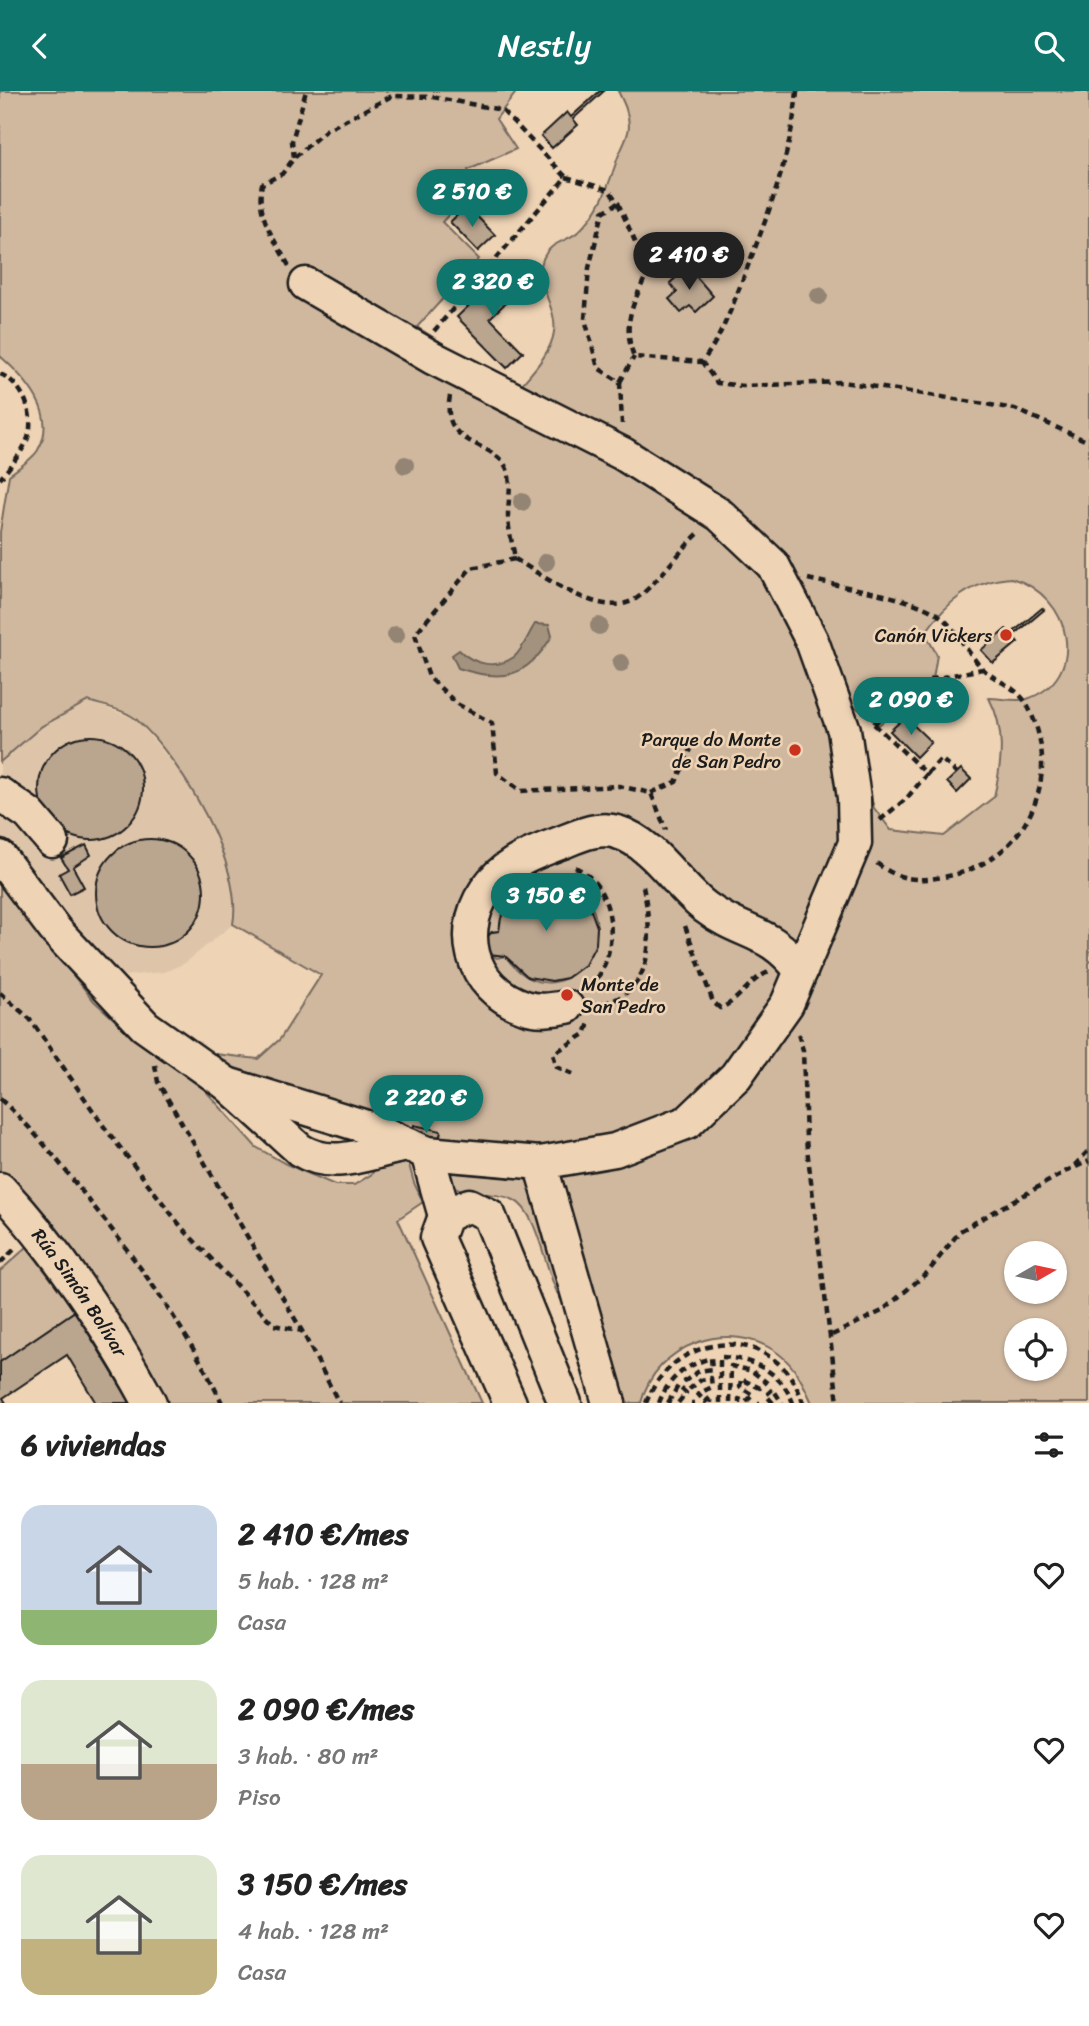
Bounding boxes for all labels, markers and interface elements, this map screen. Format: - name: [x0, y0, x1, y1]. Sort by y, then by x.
- text: Nestly: [498, 17, 591, 74]
- icon: back: [21, 27, 59, 65]
- icon: search: [1030, 27, 1068, 65]
- pin: 2 510 €: [407, 169, 537, 229]
- text: 2 510 €: [433, 171, 511, 212]
- pin: 2 410 €: [624, 233, 754, 292]
- text: 2 410 €: [649, 234, 729, 275]
- pin: 2 320 €: [428, 259, 558, 319]
- text: 2 320 €: [453, 261, 533, 302]
- place label: Canón Vickers: [875, 619, 992, 652]
- marker: Canón Vickers: [998, 627, 1014, 643]
- pin: 2 090 €: [846, 677, 976, 737]
- text: 2 090 €: [869, 679, 953, 720]
- place label: Parque do Monte de San Pedro: [641, 723, 781, 778]
- marker: Parque do Monte de San Pedro: [787, 742, 803, 758]
- pin: 3 150 €: [481, 873, 611, 933]
- text: 3 150 €: [507, 875, 585, 916]
- place label: Monte de San Pedro: [581, 968, 666, 1023]
- marker: Monte de San Pedro: [559, 987, 575, 1003]
- pin: 2 220 €: [361, 1075, 491, 1135]
- text: 2 220 €: [385, 1077, 467, 1118]
- street label: Rúa Simón Bolívar: [23, 1221, 137, 1365]
- north arrow: [1004, 1241, 1068, 1304]
- map controls: [1004, 1241, 1067, 1381]
- button: locate: [1004, 1318, 1067, 1381]
- text: 6 viviendas: [21, 1418, 166, 1472]
- icon: filters: [1030, 1426, 1068, 1464]
- text: 2 410 €/mes: [238, 1507, 409, 1561]
- icon: home: [77, 1533, 161, 1617]
- icon: heart: [1030, 1556, 1068, 1594]
- text: 5 hab. · 128 m²: [238, 1561, 389, 1602]
- text: Casa: [238, 1602, 286, 1643]
- text: 2 090 €/mes: [238, 1682, 414, 1736]
- icon: home: [77, 1708, 161, 1792]
- icon: heart: [1030, 1731, 1068, 1769]
- text: 3 hab. · 80 m²: [238, 1736, 379, 1777]
- text: Piso: [238, 1777, 281, 1818]
- text: 3 150 €/mes: [238, 1857, 407, 1911]
- icon: home: [77, 1883, 161, 1967]
- icon: heart: [1030, 1906, 1068, 1944]
- text: 4 hab. · 128 m²: [238, 1911, 389, 1952]
- text: Casa: [238, 1952, 286, 1993]

